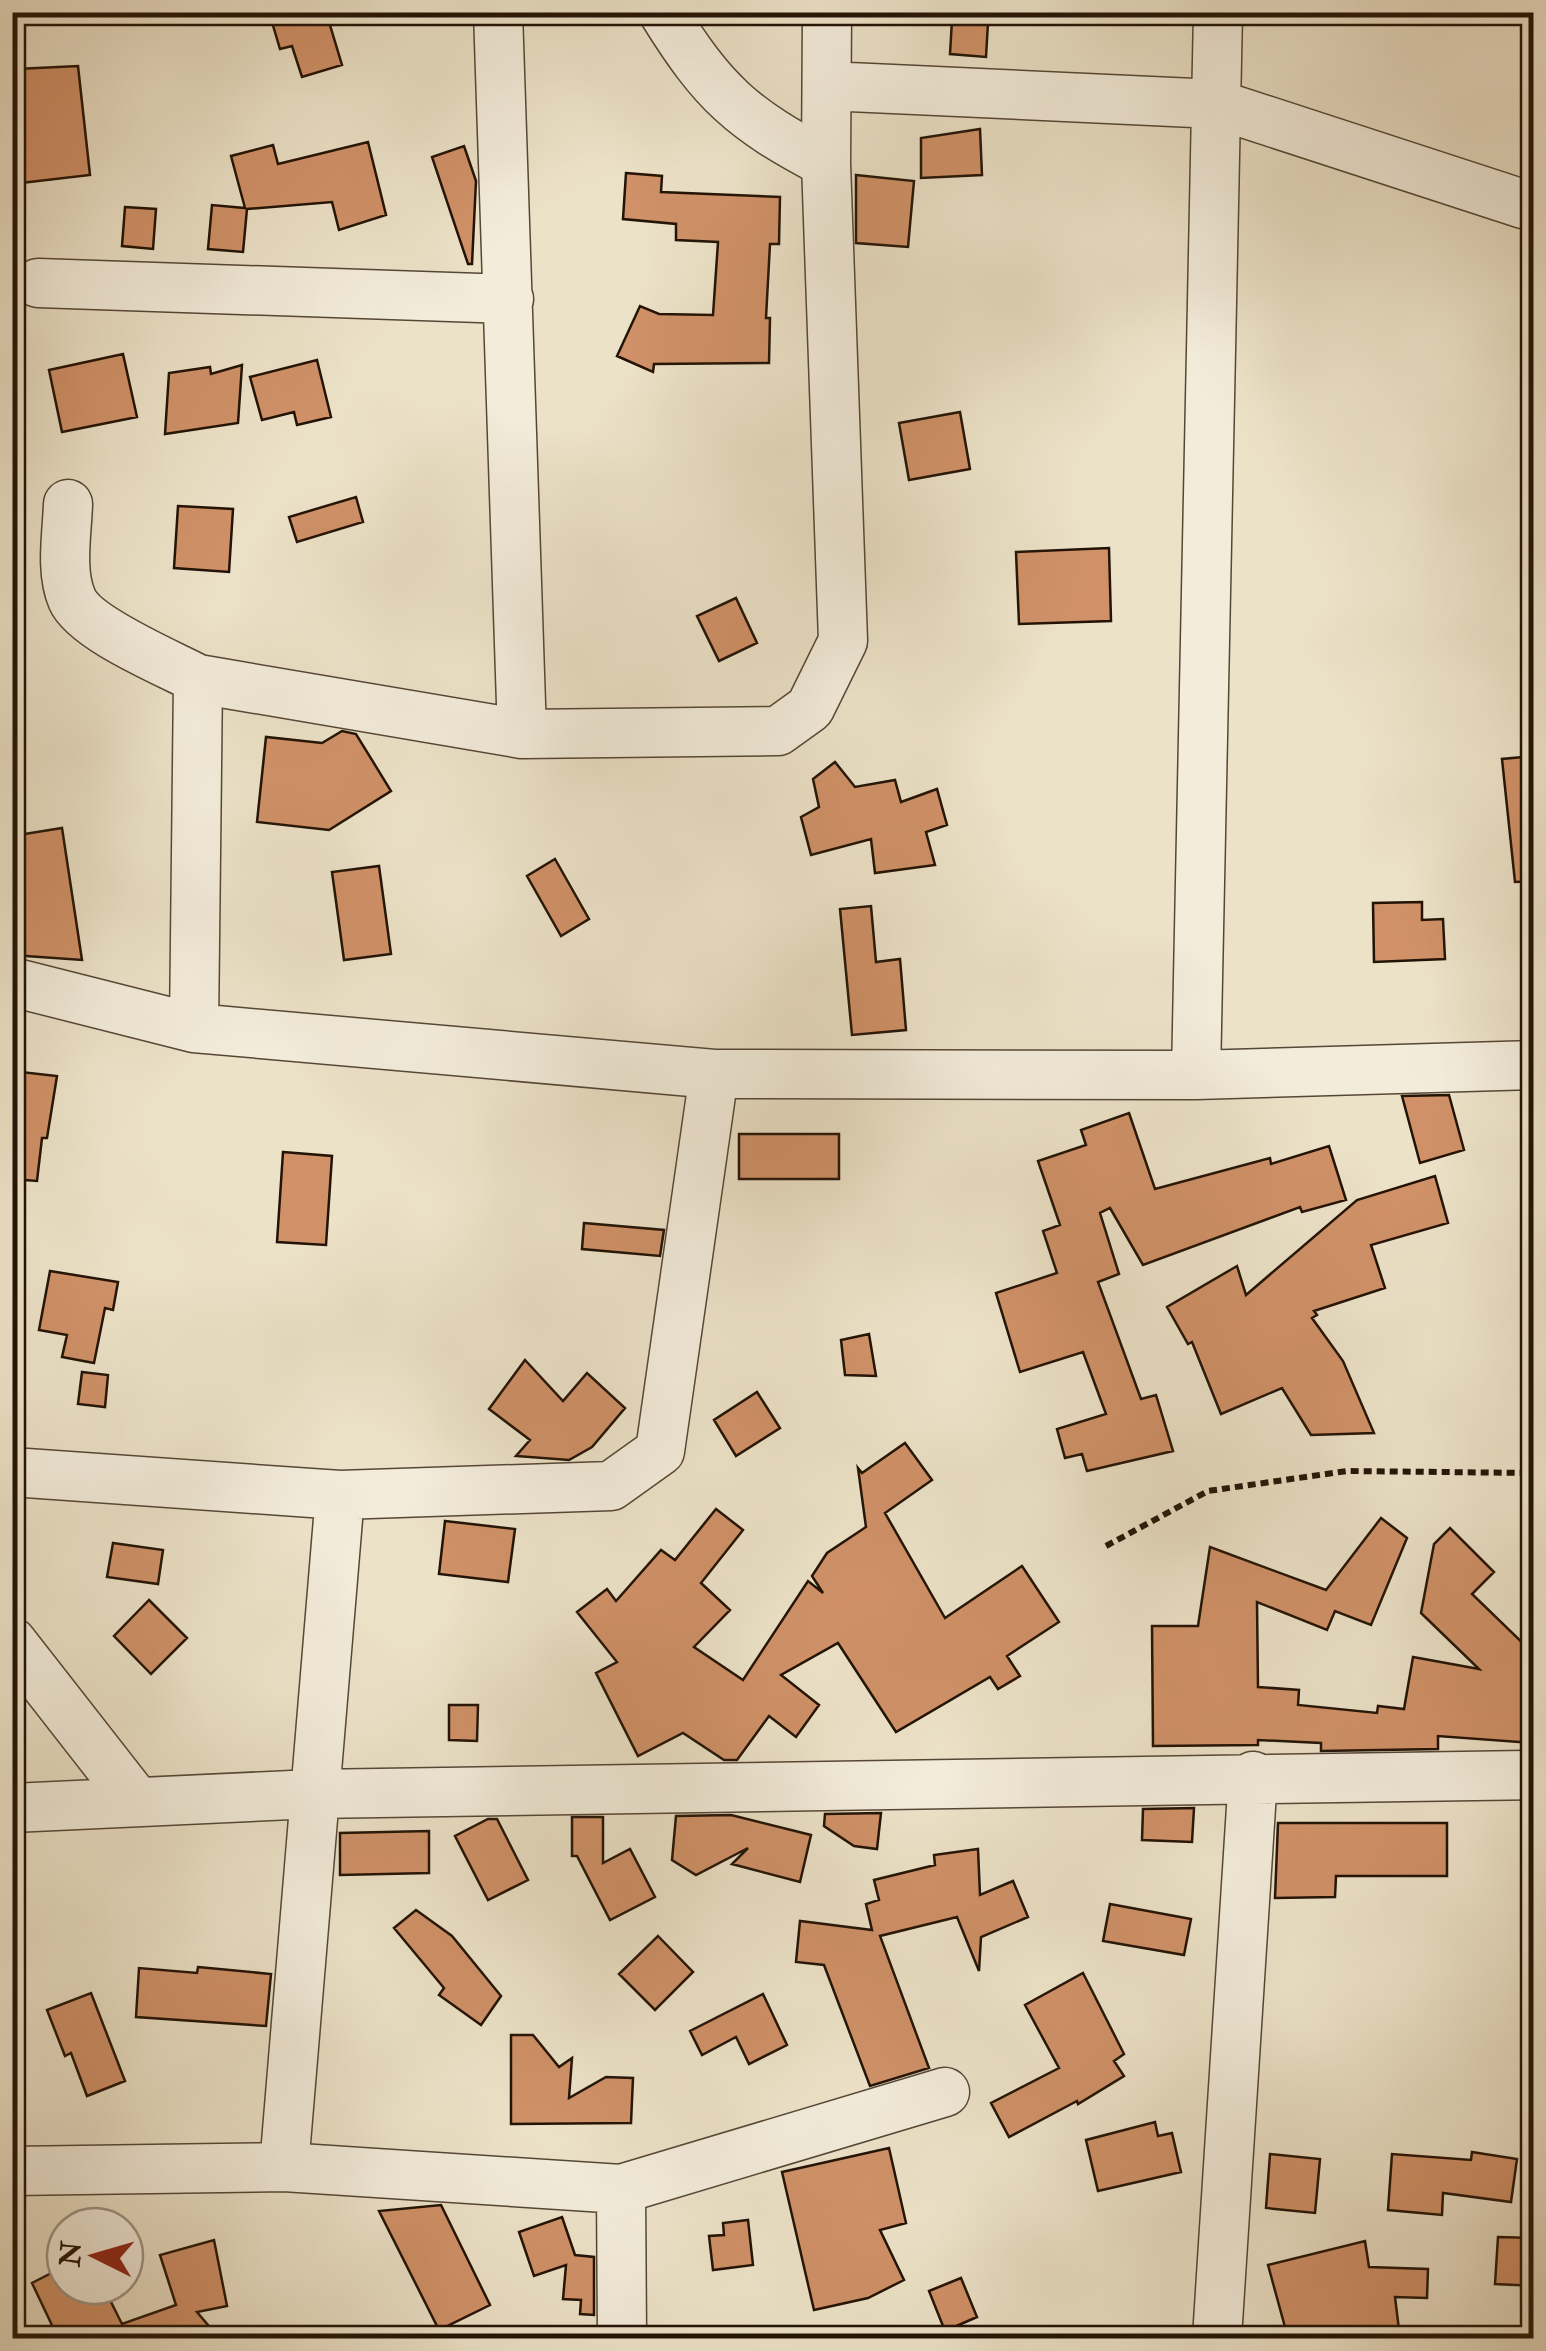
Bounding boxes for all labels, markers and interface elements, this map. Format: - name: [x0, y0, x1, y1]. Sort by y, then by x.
- north arrow: [45, 2206, 145, 2306]
- text: N: [53, 2239, 90, 2269]

